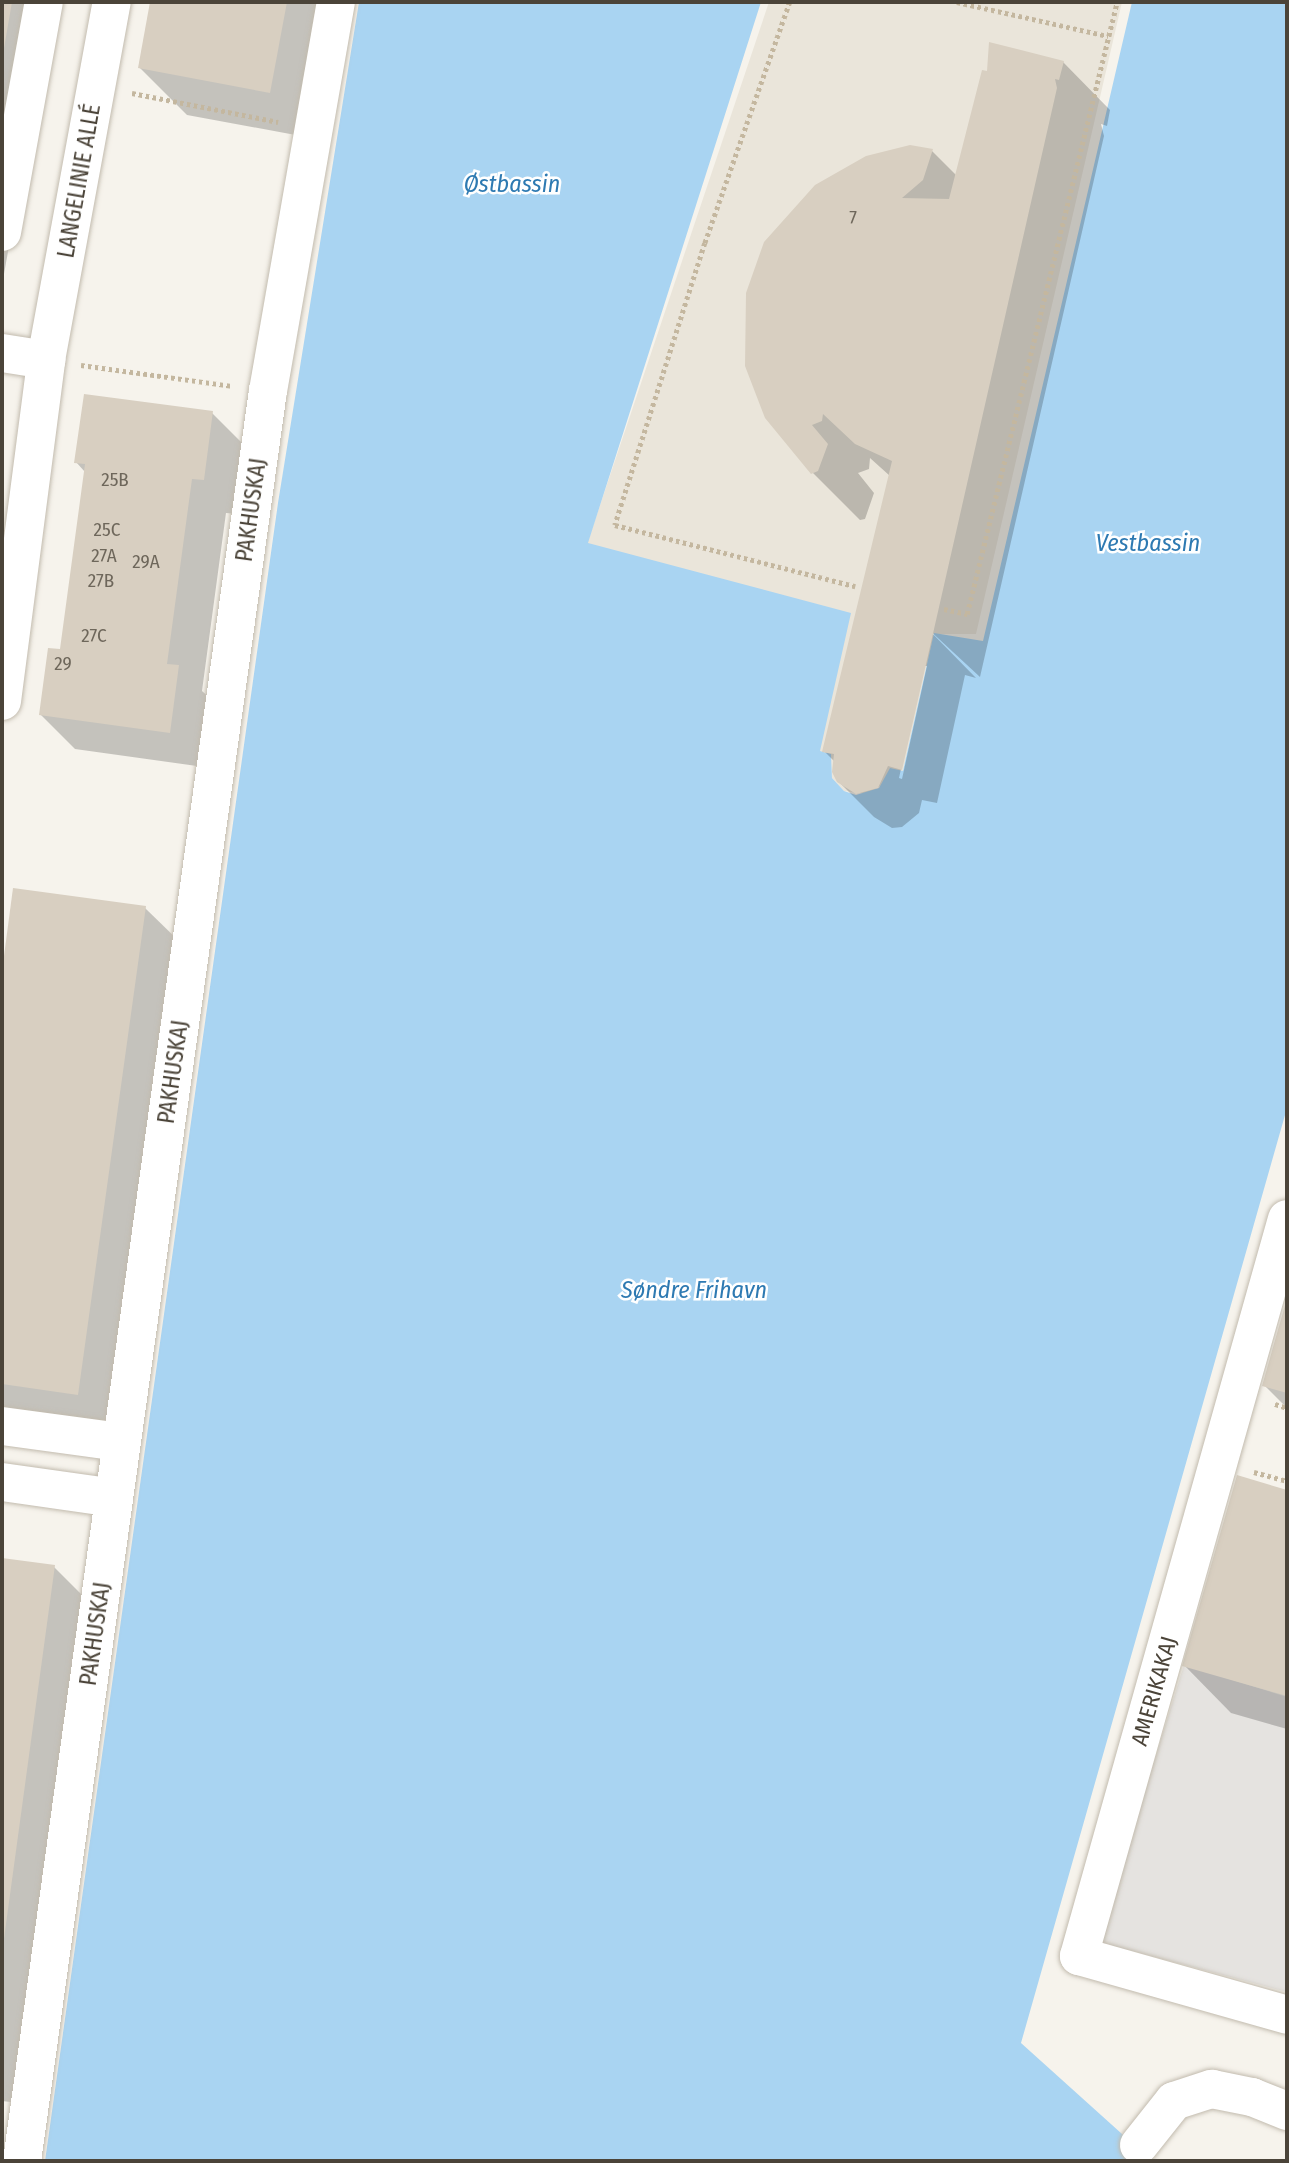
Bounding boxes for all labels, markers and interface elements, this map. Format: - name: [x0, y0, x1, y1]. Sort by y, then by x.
- street label: LANGELINIE ALLÉ: [52, 102, 106, 260]
- water label: Østbassin: [464, 171, 560, 199]
- house number: 7: [849, 207, 857, 229]
- street label: PAKHUSKAJ: [230, 457, 272, 563]
- house number: 25B: [101, 469, 129, 491]
- house number: 25C: [94, 519, 120, 541]
- water label: Vestbassin: [1096, 530, 1200, 558]
- house number: 27A: [91, 545, 117, 567]
- house number: 29A: [132, 551, 160, 573]
- house number: 27B: [88, 570, 114, 592]
- house number: 27C: [81, 625, 107, 647]
- house number: 29: [54, 653, 72, 675]
- street label: PAKHUSKAJ: [152, 1019, 194, 1125]
- water label: Søndre Frihavn: [621, 1277, 767, 1305]
- street label: PAKHUSKAJ: [74, 1581, 116, 1687]
- street label: AMERIKAKAJ: [1125, 1633, 1183, 1749]

